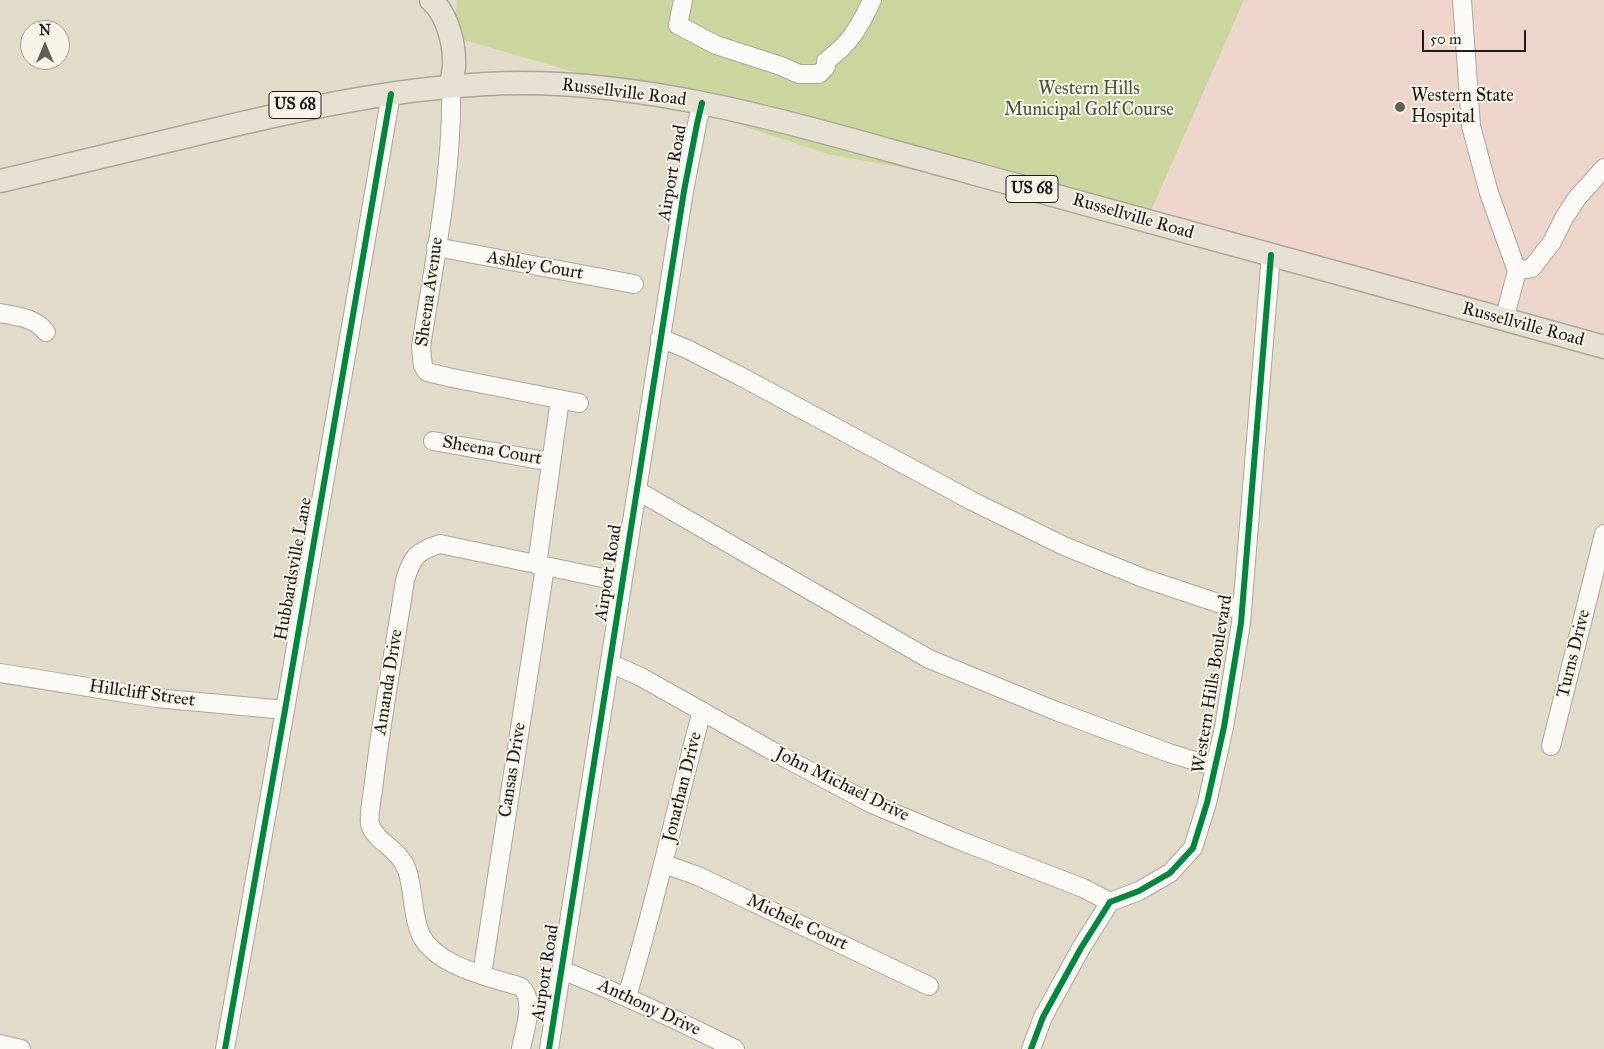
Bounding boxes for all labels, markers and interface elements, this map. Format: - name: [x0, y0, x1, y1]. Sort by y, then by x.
- north arrow: [20, 20, 70, 70]
- scale bar: [1424, 20, 1528, 52]
- text: N: [39, 22, 51, 39]
- text: 50 m: [1430, 30, 1462, 48]
- street label: Russellville Road: [560, 75, 688, 111]
- park label: Western Hills Municipal Golf Course: [1004, 79, 1174, 122]
- place label: Western State Hospital: [1411, 86, 1514, 128]
- road number: US 68: [269, 92, 321, 118]
- marker: Western State Hospital: [1393, 100, 1407, 114]
- street label: Airport Road: [654, 123, 692, 223]
- road number: US 68: [1006, 175, 1058, 202]
- street label: Russellville Road: [1070, 189, 1196, 245]
- street label: Sheena Avenue: [412, 236, 448, 348]
- street label: Ashley Court: [485, 247, 585, 285]
- street label: Russellville Road: [1460, 298, 1586, 352]
- street label: Sheena Court: [441, 432, 543, 470]
- street label: Hubbardsville Lane: [271, 496, 317, 642]
- street label: Airport Road: [591, 523, 627, 623]
- street label: Western Hills Boulevard: [1188, 593, 1238, 775]
- street label: Turns Drive: [1553, 608, 1595, 700]
- street label: Amanda Drive: [370, 628, 408, 736]
- street label: Hillcliff Street: [88, 676, 196, 712]
- street label: Cansas Drive: [495, 721, 531, 819]
- street label: Jonathan Drive: [659, 730, 707, 844]
- street label: John Michael Drive: [772, 743, 912, 827]
- street label: Michele Court: [743, 890, 851, 956]
- street label: Airport Road: [528, 923, 564, 1023]
- street label: Anthony Drive: [594, 975, 704, 1041]

